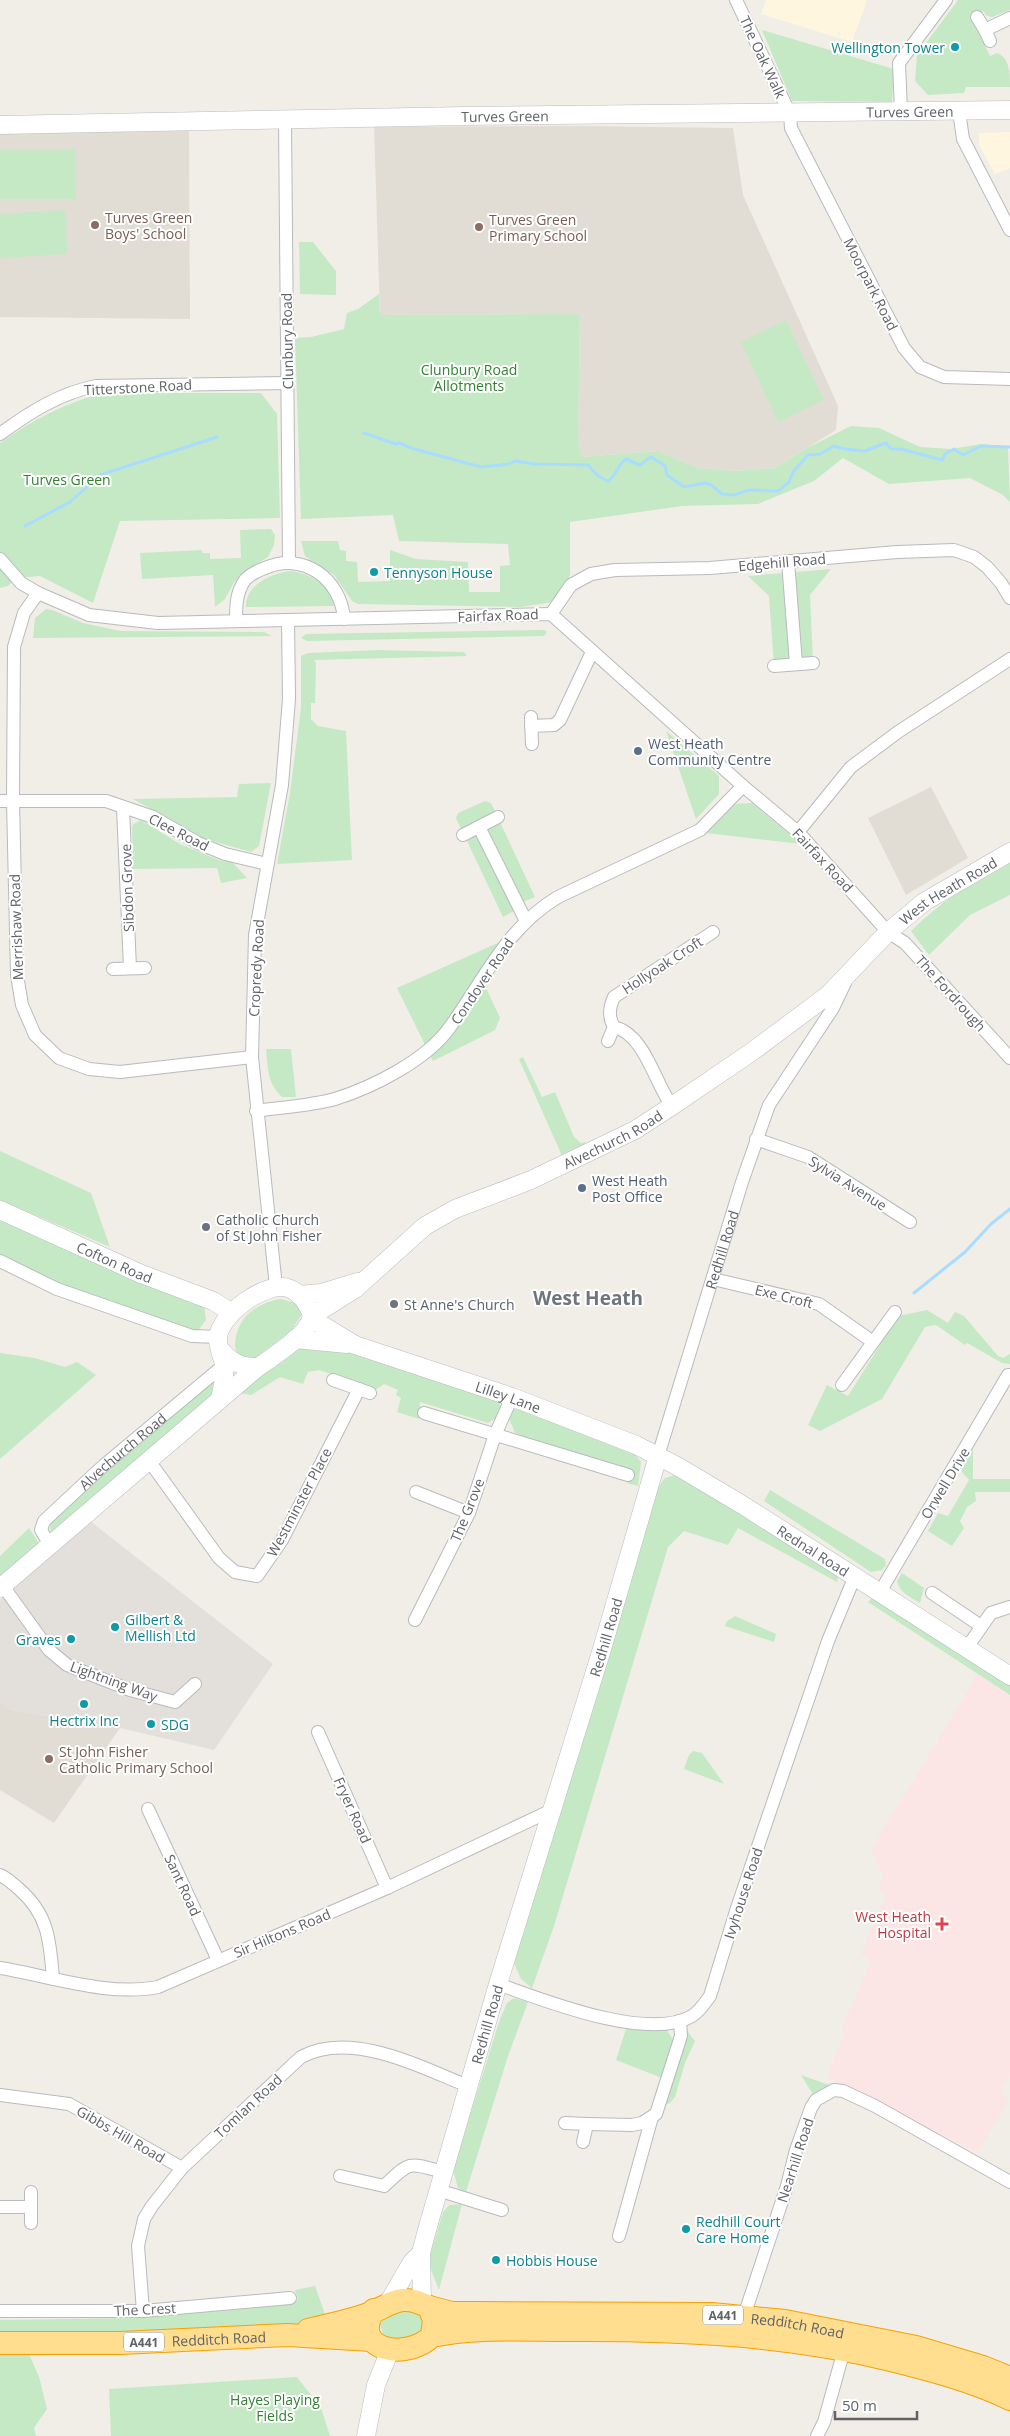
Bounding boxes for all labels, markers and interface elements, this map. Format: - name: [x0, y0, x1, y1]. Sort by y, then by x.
- street label: The Oak Walk: [736, 13, 791, 102]
- place label: Wellington Tower: [831, 38, 945, 57]
- marker: Wellington Tower: [949, 41, 961, 53]
- street label: Turves Green: [866, 101, 954, 121]
- street label: Turves Green: [461, 106, 549, 126]
- place label: Turves Green Boys' School: [105, 208, 192, 243]
- place label: Turves Green Primary School: [489, 210, 587, 245]
- marker: Turves Green Boys' School: [89, 219, 101, 231]
- marker: Turves Green Primary School: [473, 221, 485, 233]
- street label: Moorpark Road: [839, 234, 903, 334]
- street label: Clunbury Road: [277, 293, 297, 389]
- park label: Clunbury Road Allotments: [421, 360, 517, 395]
- street label: Titterstone Road: [83, 375, 193, 399]
- park label: Turves Green: [23, 470, 111, 489]
- street label: Edgehill Road: [737, 549, 827, 575]
- place label: Tennyson House: [384, 563, 493, 582]
- marker: Tennyson House: [368, 566, 380, 578]
- street label: Fairfax Road: [457, 604, 539, 626]
- place label: West Heath Community Centre: [648, 734, 771, 769]
- marker: West Heath Community Centre: [632, 745, 644, 757]
- street label: Clee Road: [146, 809, 212, 855]
- street label: Fairfax Road: [788, 824, 858, 896]
- street label: Sibdon Grove: [116, 843, 138, 932]
- street label: West Heath Road: [895, 852, 1000, 929]
- street label: Merrishaw Road: [5, 874, 27, 980]
- street label: Cropredy Road: [244, 919, 268, 1017]
- street label: Hollyoak Croft: [618, 932, 706, 998]
- street label: Condover Road: [446, 934, 518, 1028]
- street label: The Fordrough: [912, 951, 990, 1035]
- street label: Alvechurch Road: [560, 1105, 666, 1173]
- street label: Sylvia Avenue: [805, 1151, 891, 1215]
- place label: West Heath Post Office: [592, 1171, 668, 1206]
- marker: West Heath Post Office: [576, 1182, 588, 1194]
- street label: Redhill Road: [700, 1208, 742, 1291]
- place label: Catholic Church of St John Fisher: [216, 1210, 322, 1245]
- marker: Catholic Church of St John Fisher: [200, 1221, 212, 1233]
- street label: Cofton Road: [74, 1237, 155, 1287]
- street label: Exe Croft: [753, 1280, 815, 1312]
- district label: West Heath: [533, 1285, 643, 1311]
- place label: St Anne's Church: [404, 1295, 515, 1314]
- marker: St Anne's Church: [388, 1298, 400, 1310]
- street label: Lilley Lane: [473, 1376, 544, 1417]
- street label: Alvechurch Road: [74, 1408, 170, 1494]
- street label: Westminster Place: [262, 1444, 336, 1560]
- street label: Orwell Drive: [916, 1444, 974, 1522]
- street label: The Grove: [446, 1475, 488, 1545]
- street label: Rednal Road: [774, 1520, 853, 1580]
- street label: Redhill Road: [585, 1595, 626, 1679]
- place label: Gilbert & Mellish Ltd: [125, 1610, 196, 1645]
- marker: Gilbert & Mellish Ltd: [109, 1621, 121, 1633]
- place label: Graves: [16, 1630, 61, 1649]
- marker: Graves: [65, 1633, 77, 1645]
- street label: Lightning Way: [68, 1656, 161, 1706]
- marker: Hectrix Inc: [78, 1698, 90, 1710]
- place label: Hectrix Inc: [49, 1711, 119, 1730]
- place label: SDG: [161, 1715, 189, 1734]
- marker: SDG: [145, 1718, 157, 1730]
- place label: St John Fisher Catholic Primary School: [59, 1742, 213, 1777]
- marker: St John Fisher Catholic Primary School: [43, 1753, 55, 1765]
- street label: Fryer Road: [330, 1774, 376, 1846]
- street label: Ivyhouse Road: [719, 1845, 767, 1941]
- street label: Sant Road: [160, 1851, 206, 1919]
- street label: Sir Hiltons Road: [231, 1904, 333, 1962]
- place label: West Heath Hospital: [855, 1907, 931, 1942]
- marker: West Heath Hospital: [935, 1917, 949, 1931]
- street label: Redhill Road: [466, 1982, 507, 2066]
- street label: Tomlan Road: [210, 2070, 286, 2142]
- street label: Gibbs Hill Road: [73, 2101, 169, 2167]
- street label: Nearhill Road: [772, 2115, 818, 2205]
- place label: Redhill Court Care Home: [696, 2212, 780, 2247]
- marker: Redhill Court Care Home: [680, 2223, 692, 2235]
- place label: Hobbis House: [506, 2251, 598, 2270]
- marker: Hobbis House: [490, 2254, 502, 2266]
- street label: The Crest: [114, 2298, 176, 2320]
- road number: A441: [703, 2306, 743, 2324]
- street label: Redditch Road: [750, 2308, 846, 2342]
- street label: Redditch Road: [171, 2327, 267, 2350]
- road number: A441: [124, 2332, 164, 2352]
- scale bar: [835, 2388, 918, 2420]
- park label: Hayes Playing Fields: [230, 2390, 320, 2425]
- text: 50 m: [842, 2395, 877, 2415]

